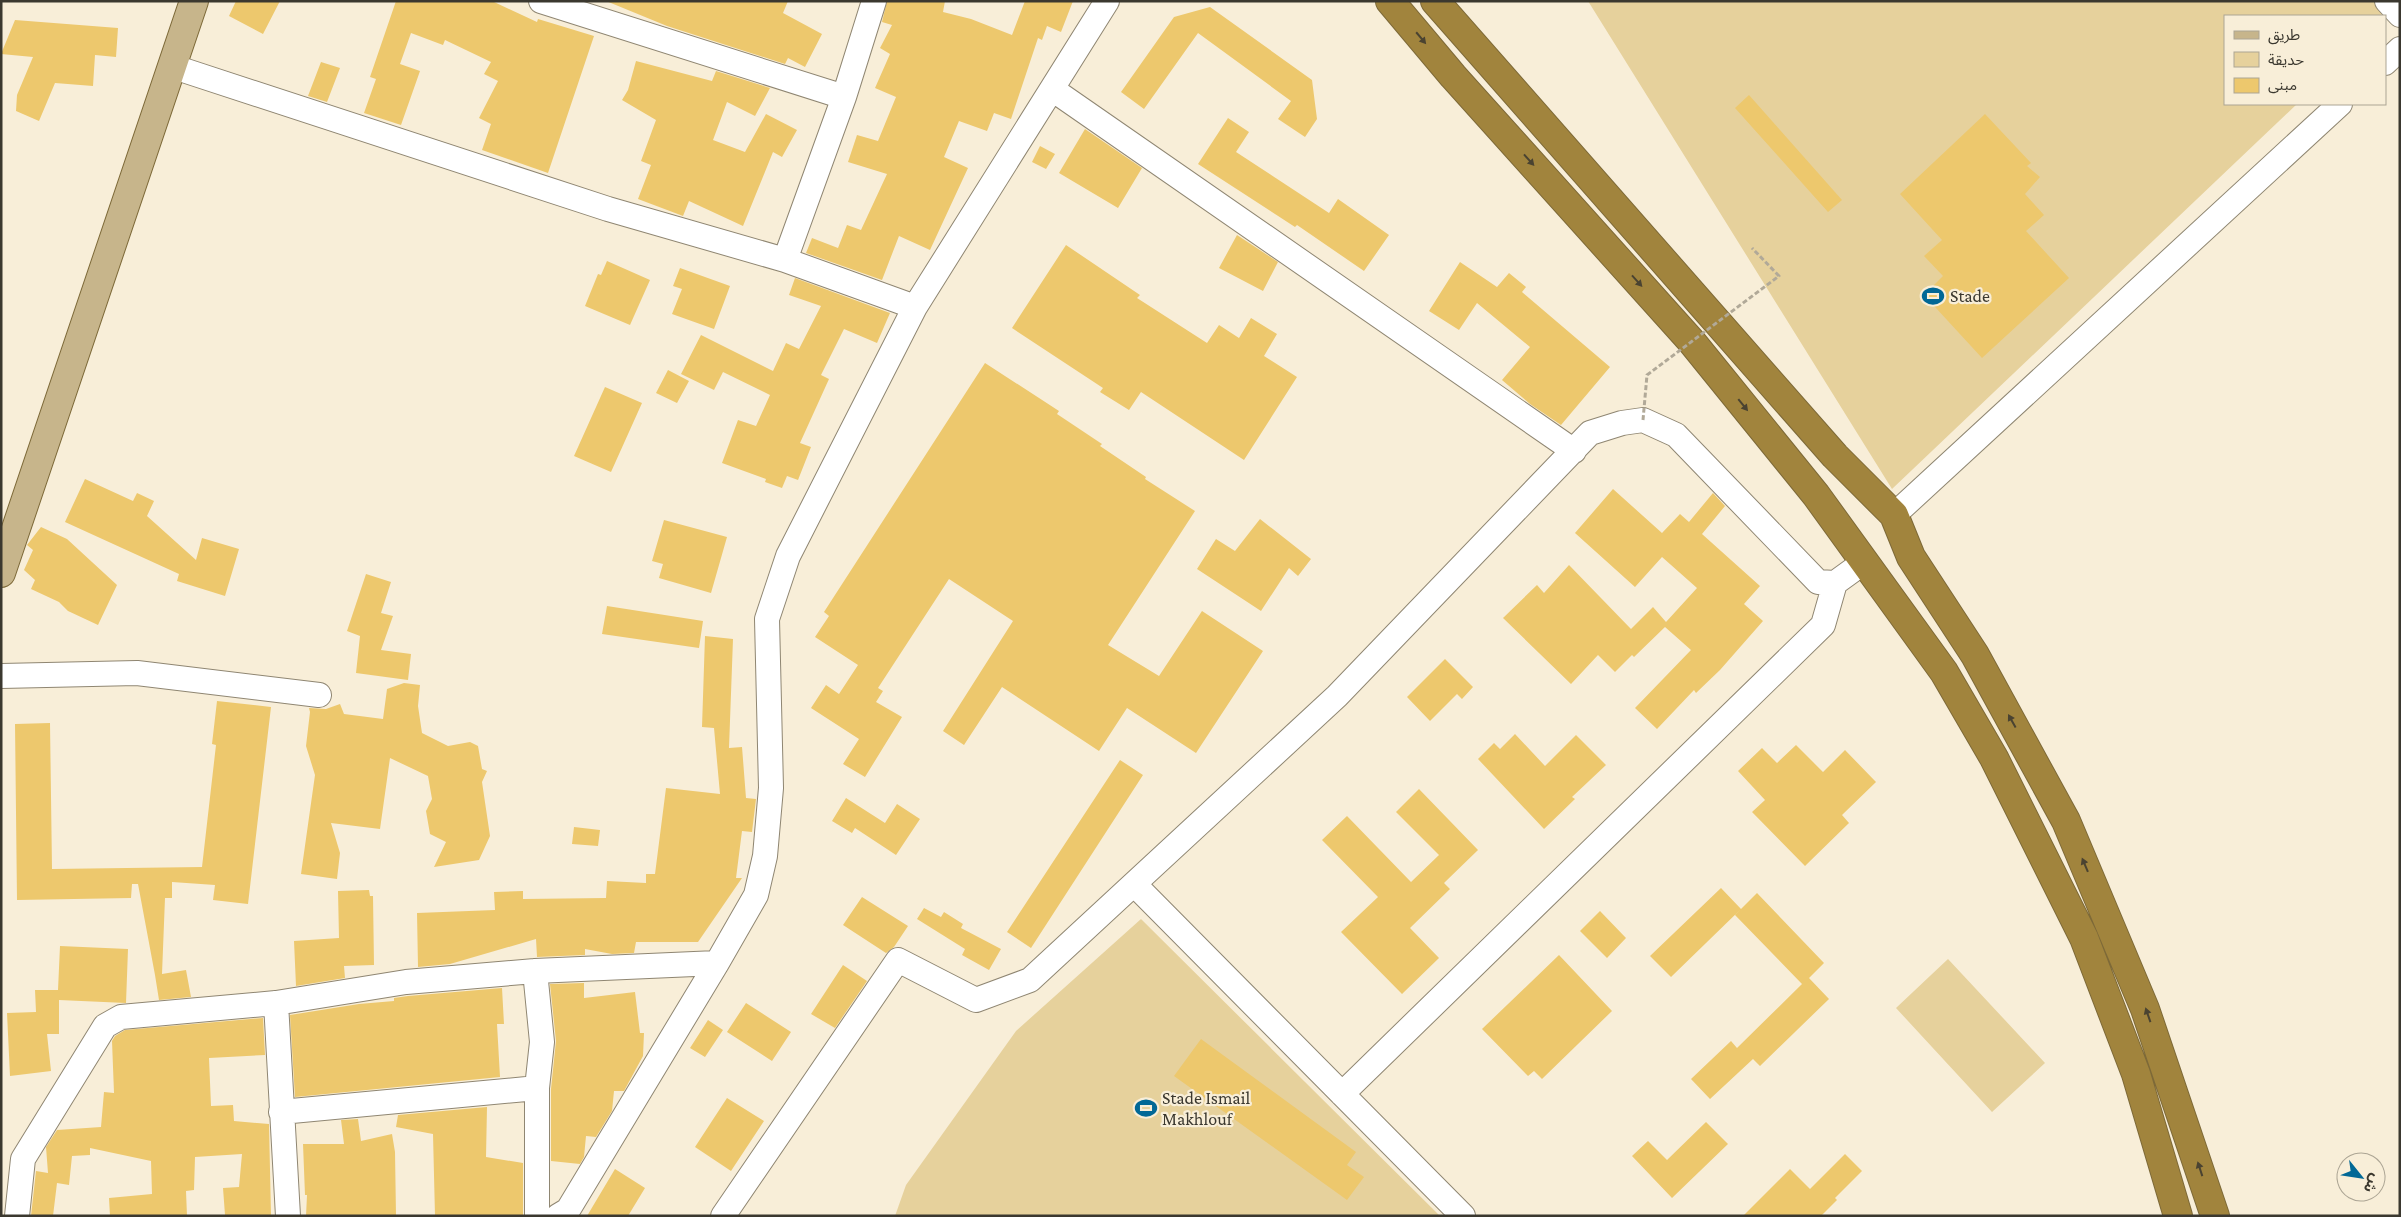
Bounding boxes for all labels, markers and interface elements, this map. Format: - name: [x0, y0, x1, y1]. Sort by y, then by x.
- legend: [2224, 15, 2386, 105]
- text: طريق: [2268, 27, 2300, 45]
- one-way arrow: [1415, 32, 1427, 44]
- text: حديقة: [2268, 52, 2304, 68]
- text: مبنى: [2268, 77, 2297, 94]
- one-way arrow: [1523, 154, 1534, 167]
- one-way arrow: [1631, 275, 1643, 287]
- sports icon: Stade: [1920, 283, 1946, 309]
- place label: Stade: [1950, 286, 1990, 306]
- one-way arrow: [1737, 398, 1748, 411]
- one-way arrow: [2008, 713, 2016, 728]
- one-way arrow: [2081, 858, 2089, 872]
- one-way arrow: [2143, 1008, 2151, 1023]
- place label: Stade Ismail Makhlouf: [1162, 1088, 1250, 1129]
- sports icon: Stade Ismail Makhlouf: [1133, 1095, 1159, 1121]
- north arrow: [2336, 1152, 2386, 1202]
- one-way arrow: [2195, 1162, 2203, 1177]
- text: ش: [2361, 1171, 2384, 1196]

